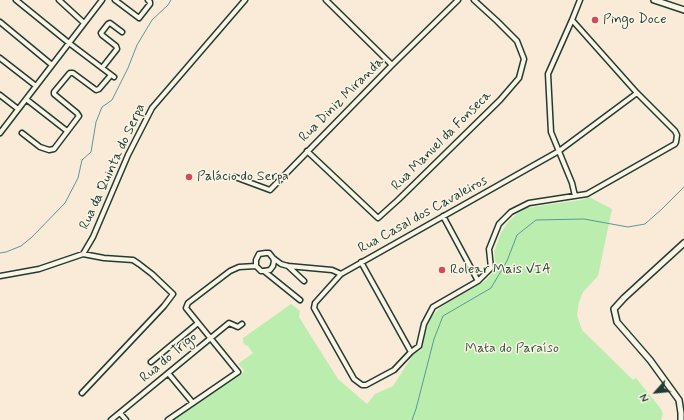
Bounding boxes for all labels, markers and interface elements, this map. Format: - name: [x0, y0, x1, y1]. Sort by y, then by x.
- place label: Pingo Doce: [603, 12, 667, 28]
- marker: Pingo Doce: [590, 15, 600, 25]
- street label: Rua Diniz Miranda: [296, 54, 388, 146]
- street label: Rua Manuel da Fonseca: [389, 88, 495, 194]
- street label: Rua da Quinta do Serpa: [76, 101, 150, 233]
- place label: Palácio do Serpa: [197, 169, 289, 185]
- marker: Palácio do Serpa: [184, 172, 194, 182]
- street label: Rua Casal dos Cavaleiros: [356, 173, 490, 257]
- place label: Rolear Mais VIA: [450, 262, 551, 278]
- marker: Rolear Mais VIA: [437, 265, 447, 275]
- street label: Rua do Trigo: [137, 329, 201, 387]
- park label: Mata do Paraíso: [465, 341, 559, 357]
- north arrow: [636, 372, 676, 412]
- text: N: [637, 391, 653, 404]

